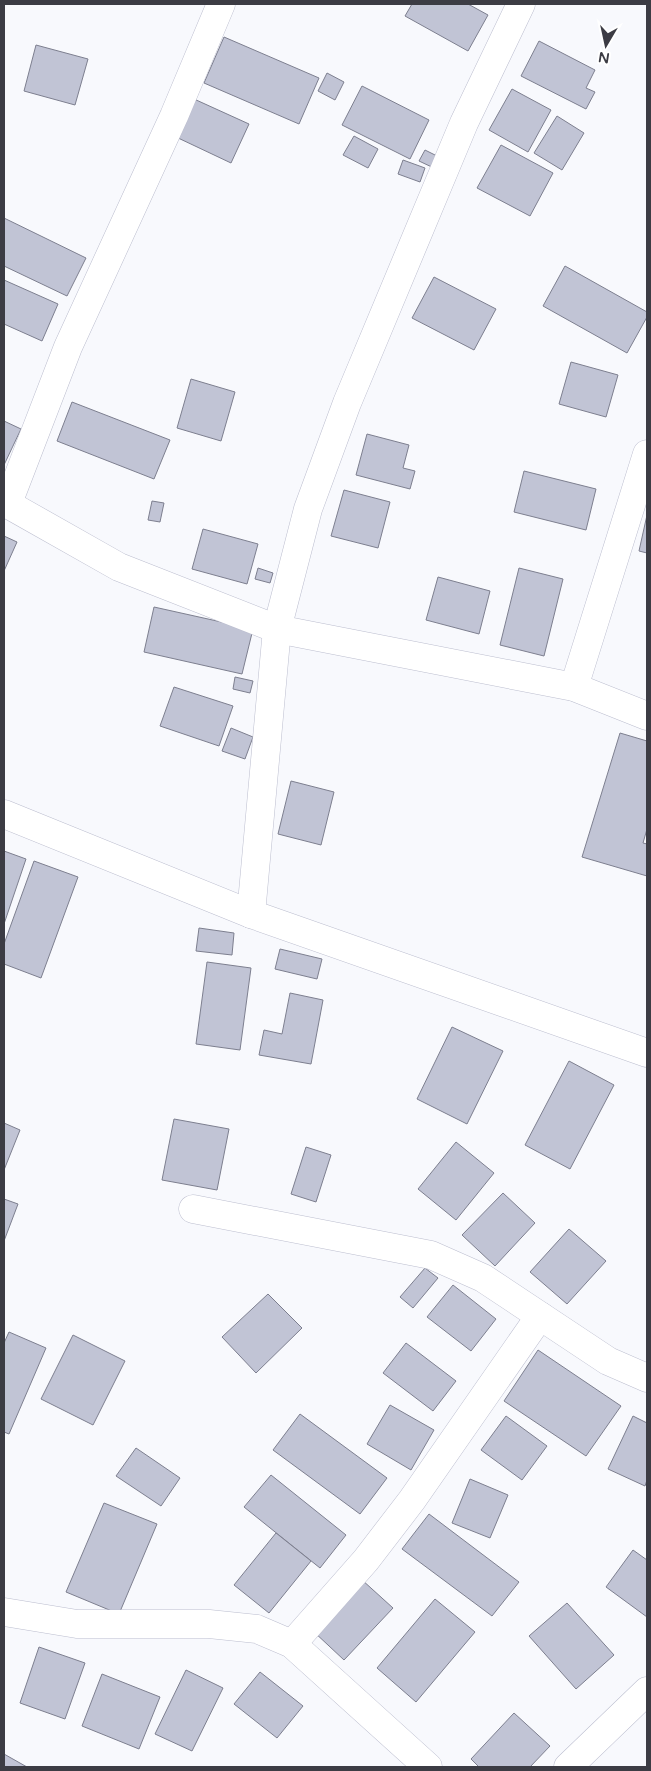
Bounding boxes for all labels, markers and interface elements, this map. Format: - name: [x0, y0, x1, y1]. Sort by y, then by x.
- north arrow: [581, 20, 631, 70]
- text: N: [597, 48, 611, 67]

